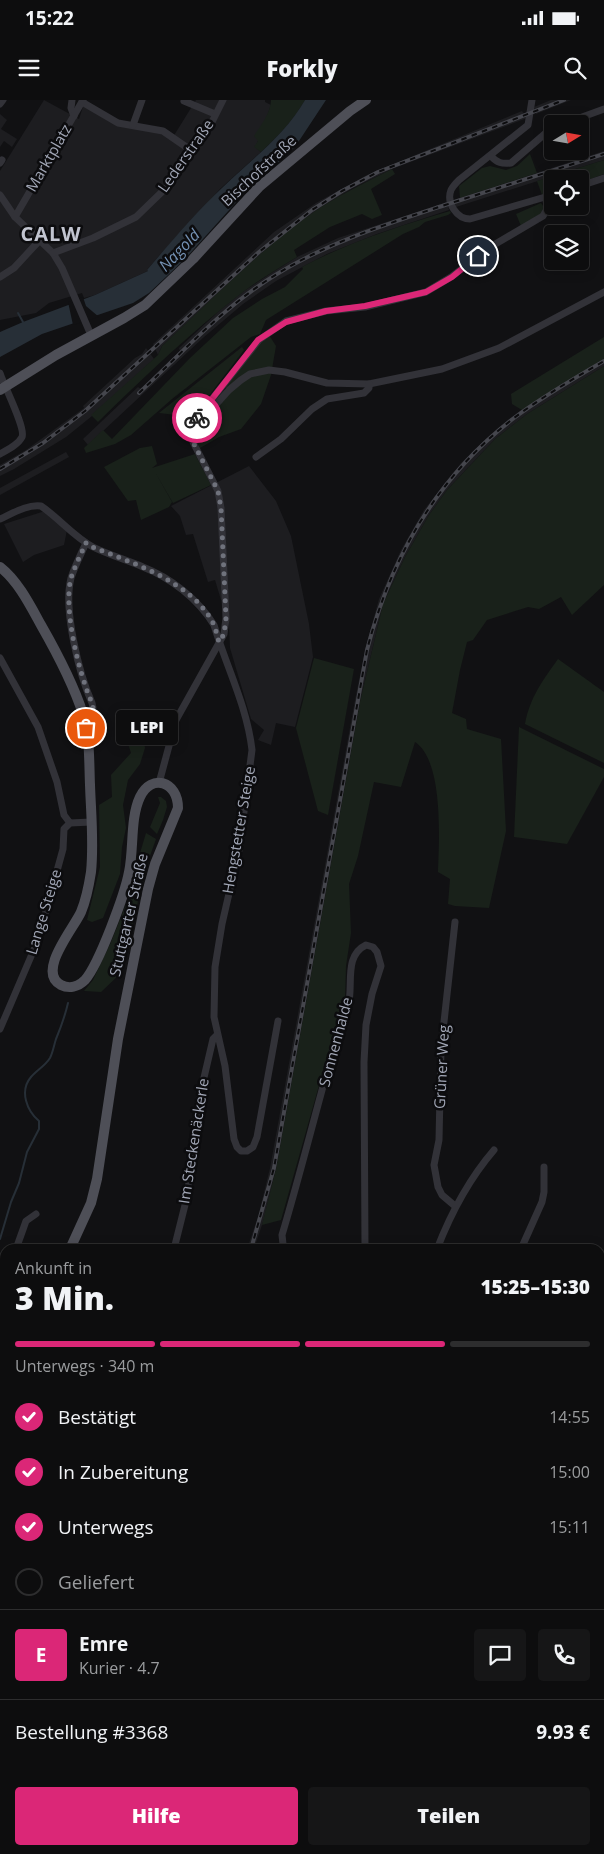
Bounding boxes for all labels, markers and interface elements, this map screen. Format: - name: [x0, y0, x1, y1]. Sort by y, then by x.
- text: 15:22: [25, 5, 74, 31]
- text: Forkly: [266, 53, 338, 83]
- icon: menu: [15, 54, 43, 82]
- icon: search: [561, 54, 589, 82]
- street label: Lederstraße: [153, 115, 218, 196]
- north arrow: [544, 115, 589, 160]
- map controls: [544, 115, 589, 270]
- street label: Marktplatz: [21, 120, 76, 195]
- street label: Bischofstraße: [216, 130, 300, 210]
- button: locate: [544, 170, 589, 215]
- district label: CALW: [20, 220, 82, 247]
- water label: Nagold: [153, 224, 205, 276]
- button: layers: [544, 225, 589, 270]
- pin: [457, 235, 499, 277]
- icon: home: [464, 242, 492, 270]
- courier: [172, 393, 222, 443]
- icon: bike: [183, 404, 211, 432]
- pin: [65, 707, 107, 749]
- callout: LEPI: [116, 710, 178, 746]
- icon: bag: [72, 714, 100, 742]
- text: LEPI: [130, 716, 164, 738]
- street label: Hengstetter Steige: [217, 764, 259, 895]
- street label: Stuttgarter Straße: [104, 851, 152, 978]
- street label: Lange Steige: [21, 867, 65, 957]
- street label: Sonnenhalde: [313, 995, 357, 1089]
- street label: Grüner Weg: [429, 1024, 453, 1110]
- street label: Im Steckenäckerle: [173, 1077, 213, 1205]
- text: Ankunft in: [15, 1257, 92, 1279]
- text: 15:25–15:30: [480, 1274, 590, 1300]
- text: 3 Min.: [15, 1276, 114, 1319]
- text: Unterwegs · 340 m: [15, 1355, 154, 1377]
- icon: check: [15, 1403, 43, 1431]
- text: Bestätigt: [58, 1404, 136, 1430]
- text: 14:55: [549, 1406, 590, 1428]
- icon: check: [15, 1458, 43, 1486]
- text: In Zubereitung: [58, 1459, 188, 1485]
- text: 15:00: [549, 1461, 590, 1483]
- icon: check: [15, 1513, 43, 1541]
- text: Unterwegs: [58, 1514, 153, 1540]
- text: 15:11: [549, 1516, 590, 1538]
- text: Geliefert: [58, 1569, 134, 1595]
- button: chat: [474, 1629, 526, 1681]
- button: phone: [538, 1629, 590, 1681]
- text: Emre: [79, 1631, 128, 1657]
- text: E: [36, 1642, 46, 1668]
- text: Kurier · 4.7: [79, 1657, 160, 1679]
- text: Bestellung #3368: [15, 1719, 168, 1745]
- text: 9.93 €: [536, 1719, 590, 1745]
- button: Hilfe: [15, 1787, 298, 1845]
- button: Teilen: [308, 1787, 590, 1845]

